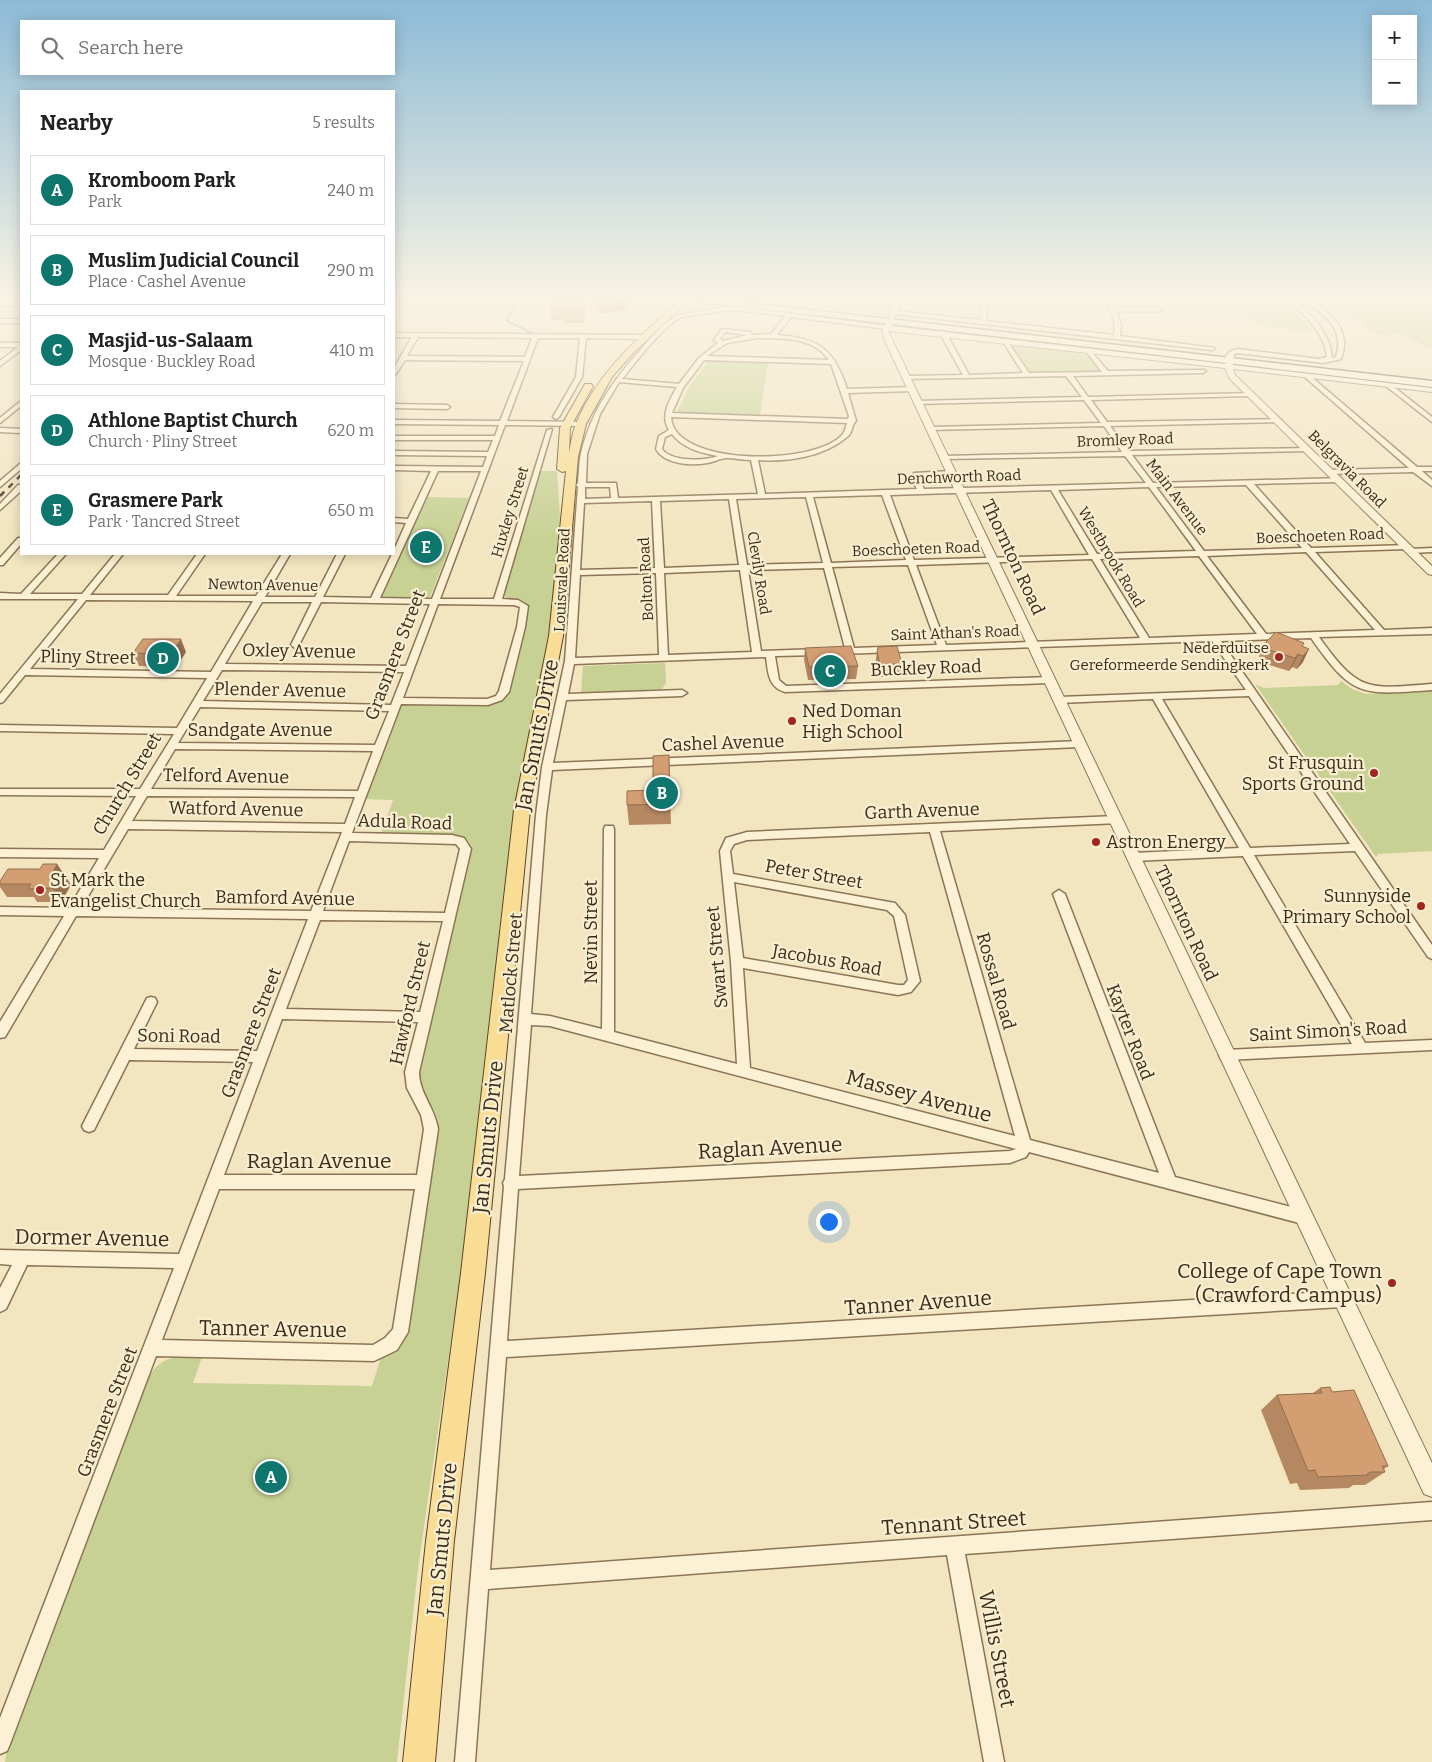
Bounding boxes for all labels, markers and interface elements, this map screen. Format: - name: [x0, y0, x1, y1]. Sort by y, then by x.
- map controls: [1372, 15, 1417, 105]
- button: +: [1372, 15, 1417, 60]
- search box: [20, 20, 395, 75]
- icon: search: [38, 34, 66, 62]
- text: Search here: [78, 36, 183, 59]
- button: −: [1372, 60, 1417, 105]
- text: Nearby: [40, 110, 113, 136]
- text: 5 results: [312, 113, 375, 132]
- text: Kromboom Park: [88, 169, 236, 192]
- text: A: [51, 181, 63, 200]
- text: 240 m: [327, 181, 374, 200]
- text: Park: [88, 192, 122, 211]
- text: Muslim Judicial Council: [88, 249, 299, 272]
- text: B: [52, 261, 62, 280]
- text: 290 m: [327, 261, 374, 280]
- text: Place · Cashel Avenue: [88, 272, 246, 291]
- text: Masjid-us-Salaam: [88, 329, 253, 352]
- text: C: [52, 341, 62, 360]
- text: 410 m: [329, 341, 374, 360]
- text: Mosque · Buckley Road: [88, 352, 256, 371]
- text: Athlone Baptist Church: [88, 409, 298, 432]
- text: D: [51, 421, 63, 440]
- text: 620 m: [327, 421, 374, 440]
- street label: Belgravia Road: [1304, 426, 1390, 512]
- street label: Bromley Road: [1076, 429, 1174, 451]
- text: Church · Pliny Street: [88, 432, 237, 451]
- street label: Main Avenue: [1142, 455, 1212, 539]
- street label: Huxley Street: [488, 464, 533, 560]
- street label: Denchworth Road: [896, 466, 1022, 488]
- text: Grasmere Park: [88, 489, 223, 512]
- street label: Thornton Road: [977, 496, 1050, 619]
- text: E: [52, 501, 62, 520]
- text: 650 m: [328, 501, 374, 520]
- street label: Westbrook Road: [1074, 504, 1148, 611]
- text: Park · Tancred Street: [88, 512, 240, 531]
- street label: Boeschoeten Road: [1256, 525, 1385, 547]
- street label: Louisvale Road: [550, 527, 574, 632]
- pin: E: [410, 528, 442, 566]
- street label: Clevily Road: [744, 530, 774, 616]
- street label: Bolton Road: [635, 536, 657, 621]
- street label: Boeschoeten Road: [852, 538, 981, 560]
- street label: Newton Avenue: [207, 575, 319, 595]
- street label: Grasmere Street: [360, 586, 430, 723]
- street label: Saint Athan's Road: [890, 622, 1020, 644]
- pin: D: [147, 639, 179, 677]
- street label: Oxley Avenue: [242, 639, 356, 663]
- place label: Nederduitse Gereformeerde Sendingkerk: [1069, 639, 1269, 674]
- street label: Pliny Street: [40, 645, 137, 669]
- marker: Nederduitse Gereformeerde Sendingkerk: [1273, 651, 1285, 663]
- pin: C: [814, 652, 846, 690]
- street label: Buckley Road: [870, 655, 982, 681]
- street label: Jan Smuts Drive: [509, 657, 564, 814]
- street label: Plender Avenue: [214, 678, 346, 702]
- place label: Ned Doman High School: [802, 700, 903, 743]
- marker: Ned Doman High School: [786, 715, 798, 727]
- street label: Sandgate Avenue: [188, 719, 333, 741]
- street label: Church Street: [88, 728, 166, 839]
- street label: Cashel Avenue: [661, 730, 785, 756]
- place label: St Frusquin Sports Ground: [1242, 752, 1365, 795]
- street label: Telford Avenue: [163, 764, 289, 788]
- marker: St Frusquin Sports Ground: [1368, 767, 1380, 779]
- pin: B: [646, 774, 678, 812]
- street label: Watford Avenue: [168, 797, 304, 821]
- street label: Garth Avenue: [864, 798, 980, 824]
- street label: Adula Road: [357, 809, 453, 835]
- place label: Astron Energy: [1106, 831, 1226, 853]
- marker: Astron Energy: [1090, 836, 1102, 848]
- street label: Peter Street: [763, 855, 865, 893]
- street label: Thornton Road: [1150, 862, 1223, 985]
- place label: St Mark the Evangelist Church: [50, 869, 201, 912]
- street label: Nevin Street: [580, 880, 602, 984]
- marker: St Mark the Evangelist Church: [34, 884, 46, 896]
- place label: Sunnyside Primary School: [1282, 885, 1411, 928]
- street label: Bamford Avenue: [215, 886, 355, 910]
- marker: Sunnyside Primary School: [1415, 900, 1427, 912]
- street label: Swart Street: [702, 904, 732, 1009]
- street label: Matlock Street: [495, 911, 527, 1034]
- street label: Rossal Road: [972, 930, 1020, 1032]
- street label: Hawford Street: [385, 938, 435, 1067]
- street label: Jacobus Road: [770, 939, 884, 981]
- street label: Grasmere Street: [216, 964, 286, 1101]
- street label: Kayter Road: [1102, 981, 1158, 1083]
- street label: Saint Simon's Road: [1248, 1016, 1408, 1046]
- street label: Soni Road: [137, 1024, 221, 1048]
- street label: Jan Smuts Drive: [467, 1059, 509, 1216]
- street label: Massey Avenue: [843, 1064, 995, 1128]
- street label: Raglan Avenue: [697, 1131, 843, 1165]
- street label: Raglan Avenue: [247, 1148, 392, 1174]
- your location: [816, 1209, 842, 1235]
- street label: Dormer Avenue: [14, 1224, 170, 1252]
- place label: College of Cape Town (Crawford Campus): [1177, 1258, 1382, 1308]
- marker: College of Cape Town (Crawford Campus): [1386, 1277, 1398, 1289]
- street label: Tanner Avenue: [843, 1285, 993, 1321]
- street label: Tanner Avenue: [199, 1315, 347, 1343]
- street label: Grasmere Street: [72, 1343, 142, 1480]
- pin: A: [255, 1458, 287, 1496]
- street label: Jan Smuts Drive: [421, 1461, 463, 1618]
- street label: Tennant Street: [881, 1505, 1028, 1541]
- street label: Willis Street: [973, 1588, 1021, 1710]

